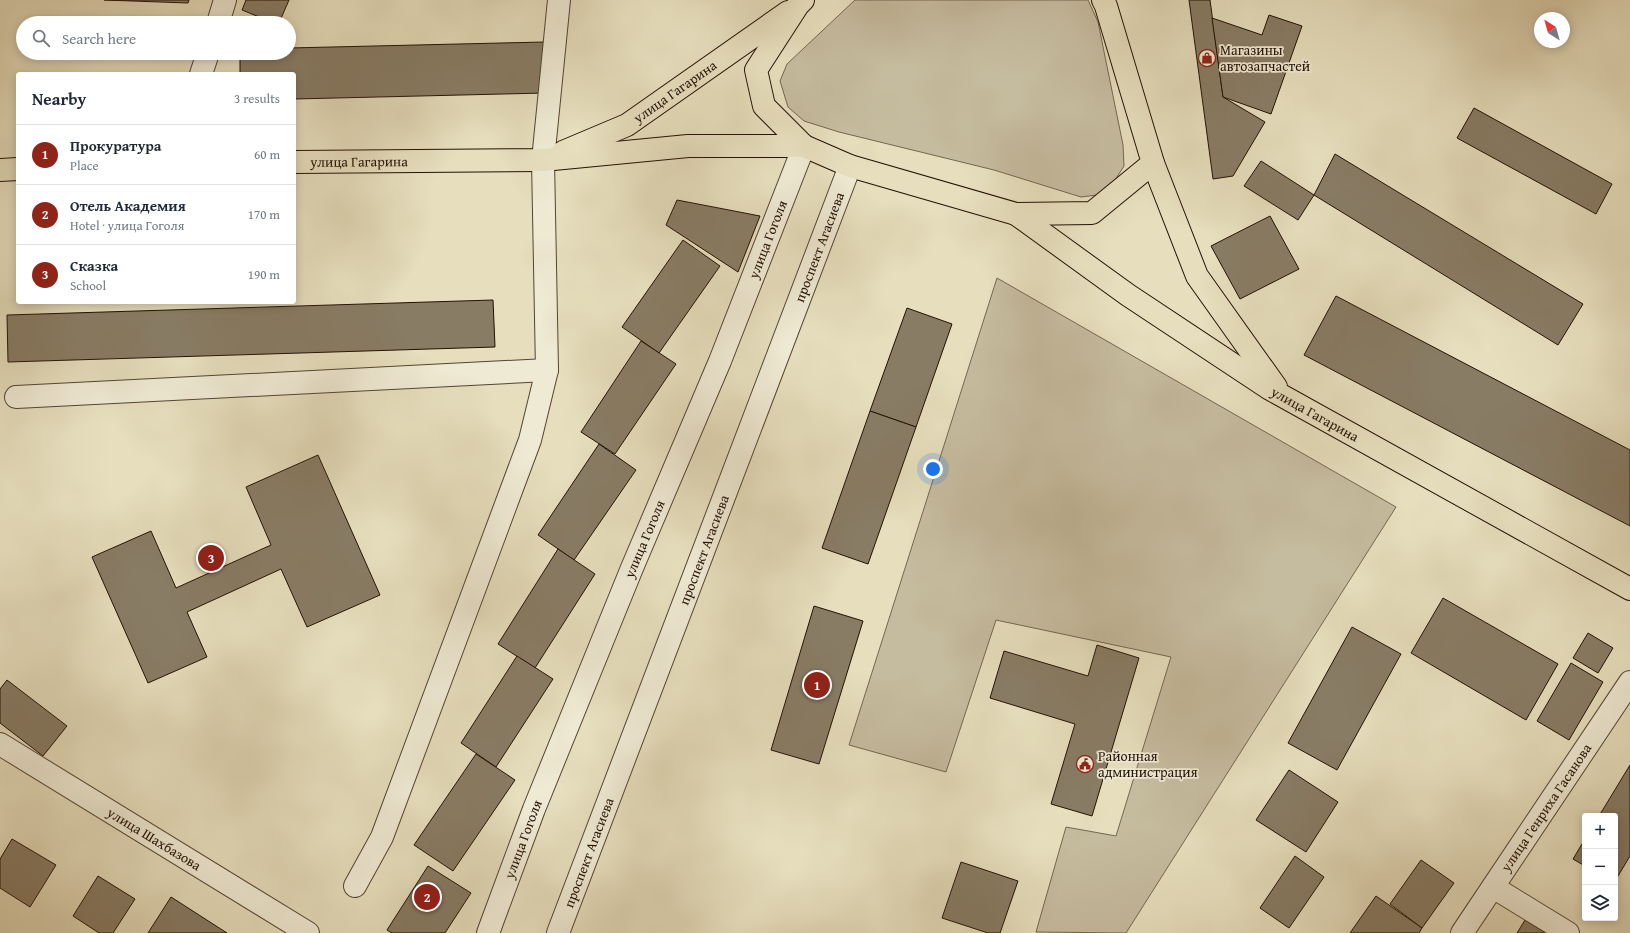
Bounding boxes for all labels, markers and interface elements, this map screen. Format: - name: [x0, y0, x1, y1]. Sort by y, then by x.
- north arrow: [1534, 12, 1570, 48]
- search box: [16, 16, 296, 60]
- icon: search: [30, 27, 52, 49]
- text: Search here: [62, 28, 136, 49]
- place label: Магазины автозапчастей: [1220, 40, 1310, 76]
- shop icon: Магазины автозапчастей: [1197, 48, 1217, 68]
- street label: улица Гагарина: [628, 55, 721, 128]
- text: Nearby: [32, 86, 86, 111]
- text: 3 results: [234, 89, 280, 108]
- text: Прокуратура: [70, 135, 162, 156]
- text: 1: [42, 145, 48, 164]
- text: 60 m: [254, 145, 280, 164]
- street label: улица Гагарина: [309, 151, 408, 172]
- text: Place: [70, 156, 99, 175]
- street label: проспект Агасиева: [789, 189, 849, 305]
- text: Отель Академия: [70, 195, 186, 216]
- street label: улица Гоголя: [743, 197, 792, 282]
- text: 2: [42, 205, 48, 224]
- text: 170 m: [248, 205, 280, 224]
- text: Hotel · улица Гоголя: [70, 216, 184, 235]
- text: Сказка: [70, 255, 118, 276]
- text: 3: [42, 265, 48, 284]
- text: 190 m: [248, 265, 280, 284]
- text: School: [70, 276, 106, 295]
- street label: улица Гагарина: [1267, 381, 1363, 447]
- your location: [923, 459, 943, 479]
- street label: проспект Агасиева: [674, 492, 734, 608]
- street label: улица Гоголя: [619, 497, 670, 582]
- pin: 3: [198, 543, 224, 573]
- pin: 1: [804, 670, 830, 700]
- street label: улица Генриха Гасанова: [1495, 739, 1596, 876]
- place label: Районная администрация: [1098, 746, 1198, 782]
- public building icon: Районная администрация: [1075, 754, 1095, 774]
- street label: проспект Агасиева: [559, 794, 619, 911]
- street label: улица Гоголя: [499, 797, 547, 882]
- street label: улица Шахбазова: [103, 802, 205, 875]
- map controls: [1582, 813, 1618, 921]
- button: +: [1582, 813, 1618, 849]
- button: −: [1582, 849, 1618, 885]
- pin: 2: [414, 882, 440, 912]
- button: layers: [1582, 885, 1618, 921]

